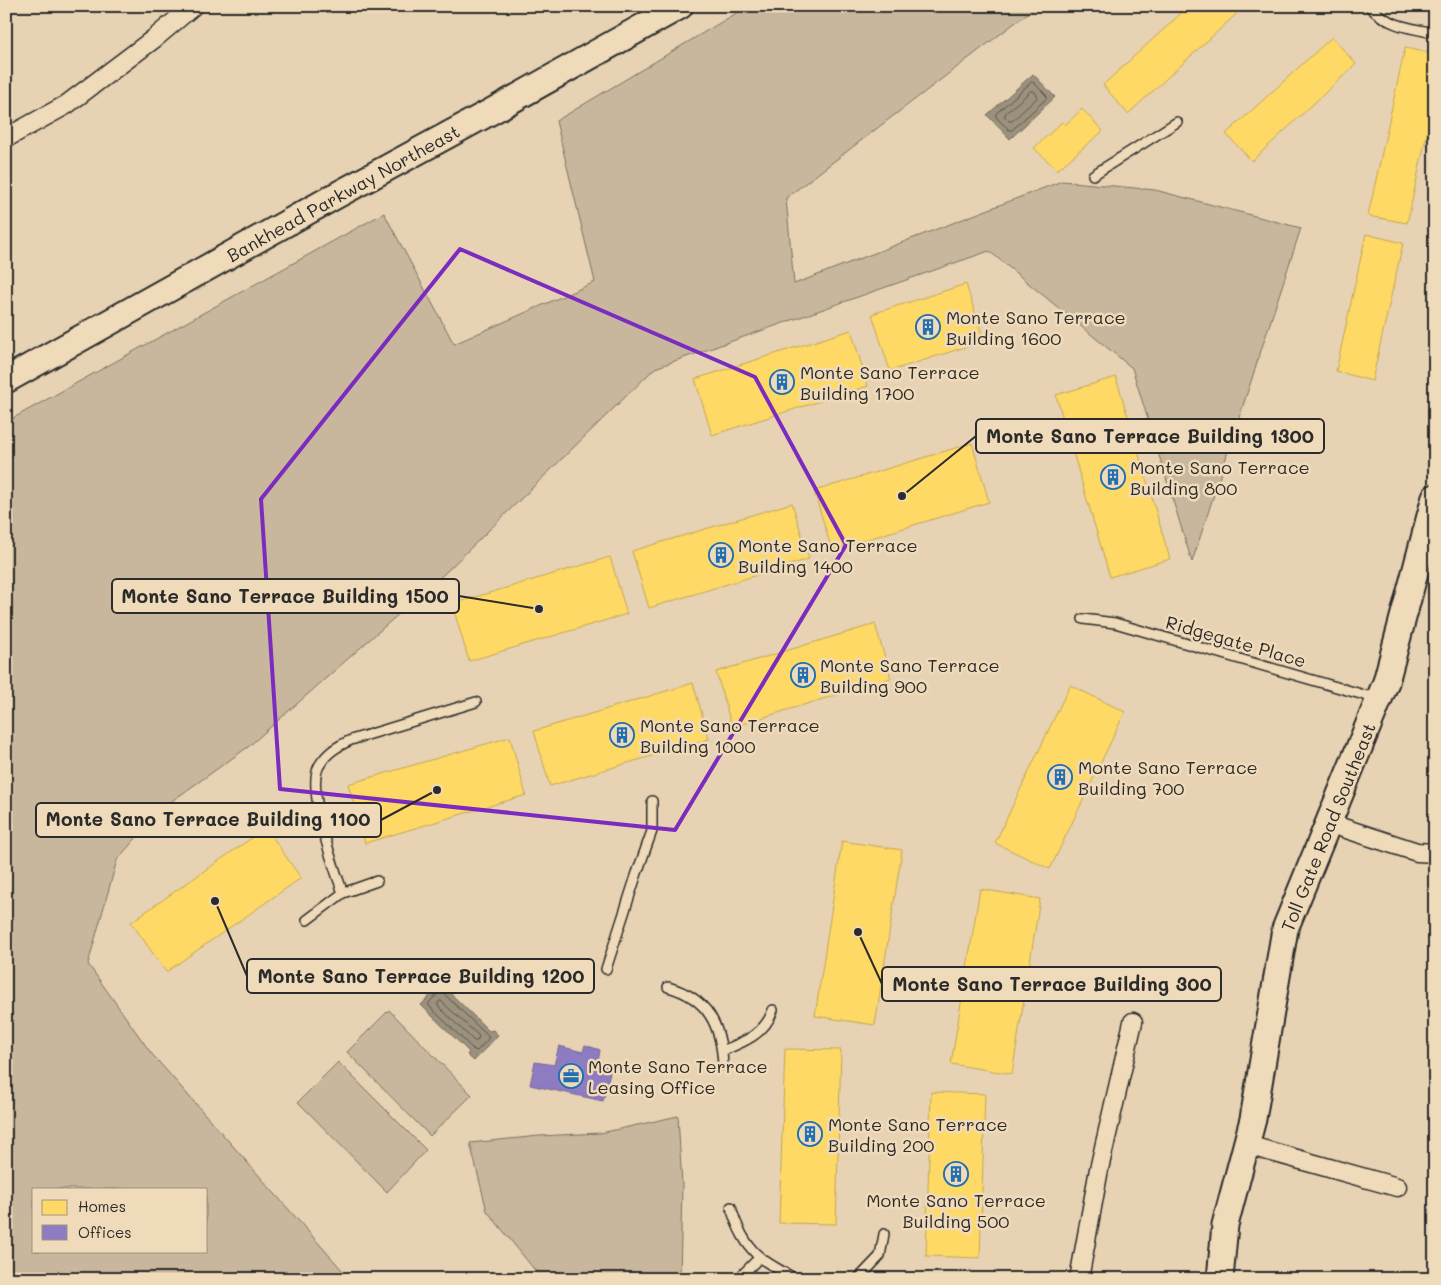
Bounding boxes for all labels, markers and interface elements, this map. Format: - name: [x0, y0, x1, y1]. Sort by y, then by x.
- street label: Bankhead Parkway Northeast: [222, 119, 464, 267]
- place label: Monte Sano Terrace Building 1600: [946, 305, 1126, 350]
- building icon: Monte Sano Terrace Building 1600: [915, 314, 941, 340]
- place label: Monte Sano Terrace Building 1700: [800, 360, 980, 405]
- building icon: Monte Sano Terrace Building 1700: [769, 369, 795, 395]
- callout: Monte Sano Terrace Building 1300: [976, 419, 1324, 453]
- text: Monte Sano Terrace Building 1300: [986, 423, 1314, 448]
- place label: Monte Sano Terrace Building 800: [1130, 455, 1310, 500]
- building icon: Monte Sano Terrace Building 800: [1100, 464, 1126, 490]
- place label: Monte Sano Terrace Building 1400: [738, 533, 918, 578]
- building icon: Monte Sano Terrace Building 1400: [708, 542, 734, 568]
- callout: Monte Sano Terrace Building 1500: [112, 579, 459, 613]
- text: Monte Sano Terrace Building 1500: [121, 583, 449, 608]
- street label: Ridgegate Place: [1163, 609, 1309, 673]
- place label: Monte Sano Terrace Building 900: [820, 653, 1000, 698]
- building icon: Monte Sano Terrace Building 900: [790, 662, 816, 688]
- place label: Monte Sano Terrace Building 1000: [640, 713, 820, 758]
- street label: Toll Gate Road Southeast: [1275, 719, 1381, 935]
- building icon: Monte Sano Terrace Building 1000: [609, 722, 635, 748]
- place label: Monte Sano Terrace Building 700: [1078, 755, 1258, 800]
- building icon: Monte Sano Terrace Building 700: [1047, 764, 1073, 790]
- callout: Monte Sano Terrace Building 1100: [36, 803, 381, 837]
- text: Monte Sano Terrace Building 1100: [46, 806, 370, 831]
- callout: Monte Sano Terrace Building 1200: [247, 959, 594, 993]
- text: Monte Sano Terrace Building 1200: [257, 963, 585, 988]
- callout: Monte Sano Terrace Building 300: [882, 967, 1221, 1001]
- text: Monte Sano Terrace Building 300: [892, 971, 1212, 996]
- place label: Monte Sano Terrace Leasing Office: [588, 1054, 768, 1099]
- office icon: Monte Sano Terrace Leasing Office: [558, 1063, 584, 1089]
- place label: Monte Sano Terrace Building 200: [828, 1112, 1008, 1157]
- building icon: Monte Sano Terrace Building 200: [797, 1121, 823, 1147]
- building icon: Monte Sano Terrace Building 500: [943, 1161, 969, 1187]
- legend: [32, 1188, 208, 1252]
- place label: Monte Sano Terrace Building 500: [866, 1188, 1046, 1233]
- text: Homes: [78, 1196, 126, 1216]
- text: Offices: [78, 1222, 132, 1242]

